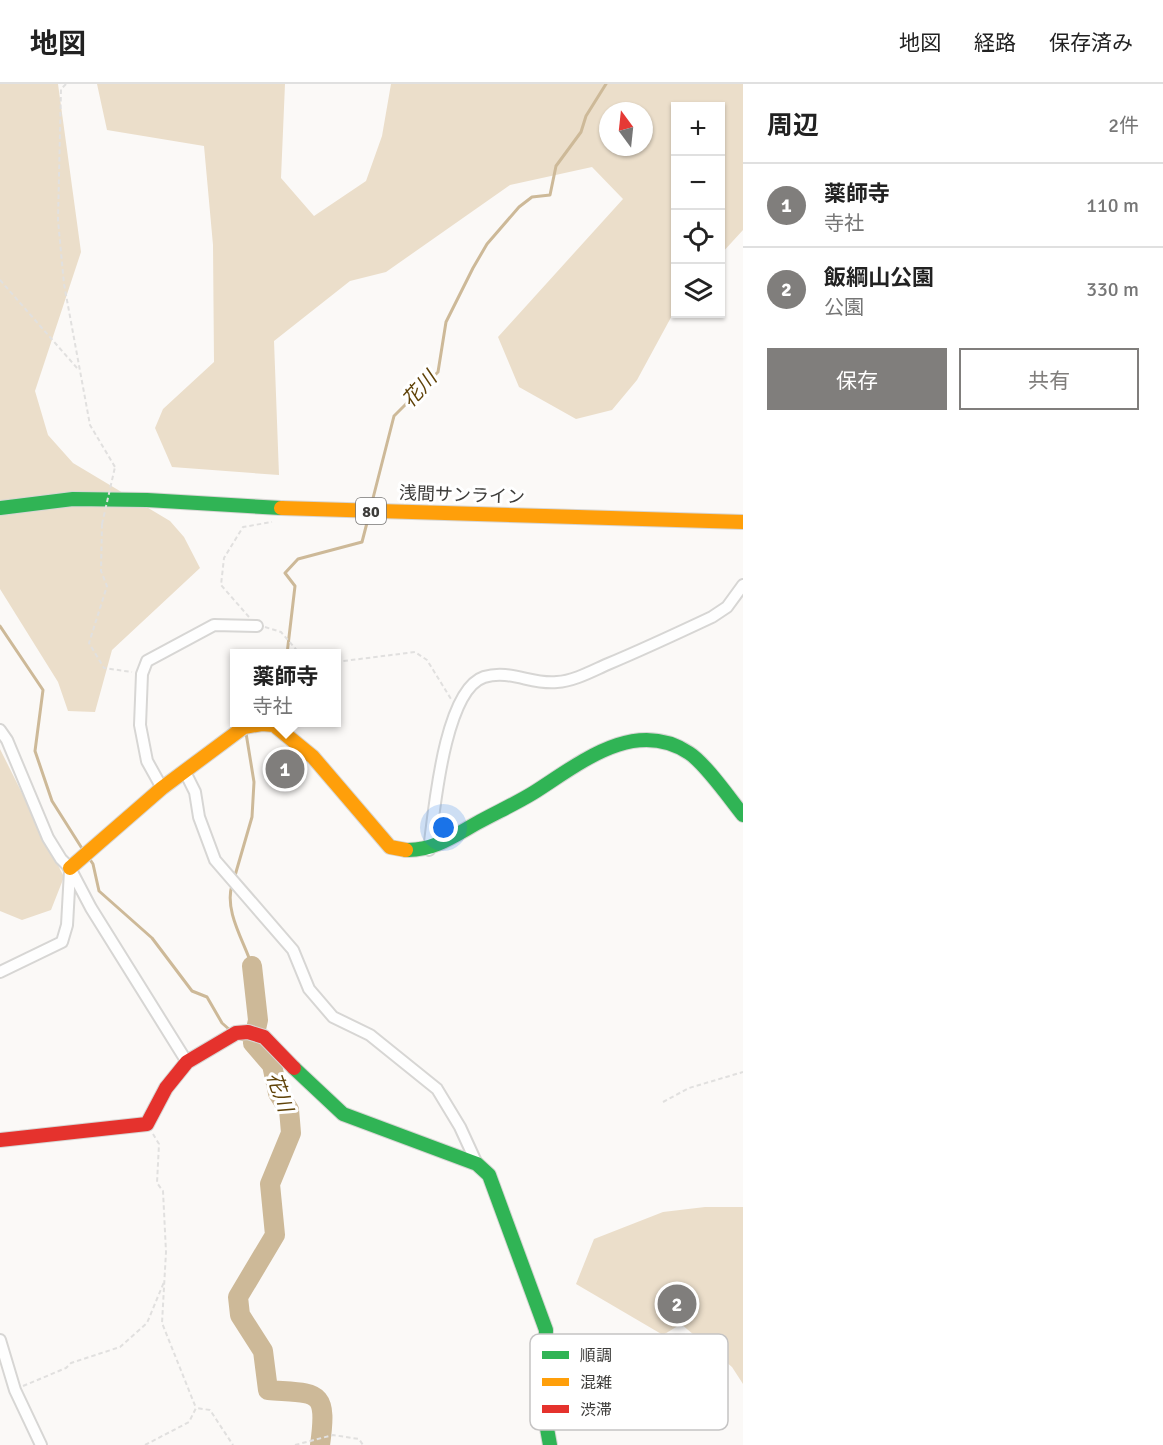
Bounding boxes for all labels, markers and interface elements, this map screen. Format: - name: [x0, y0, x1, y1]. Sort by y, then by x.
- text: 地図: [30, 27, 86, 61]
- text: 地図: [899, 30, 941, 56]
- text: 経路: [974, 30, 1016, 56]
- text: 保存済み: [1049, 30, 1133, 56]
- north arrow: [599, 102, 653, 156]
- map controls: [671, 102, 725, 318]
- button: +: [671, 102, 725, 156]
- text: 周辺: [767, 110, 819, 142]
- text: 2件: [1108, 113, 1139, 138]
- button: −: [671, 156, 725, 210]
- text: 薬師寺: [824, 180, 890, 207]
- text: 1: [781, 193, 792, 218]
- text: 110 m: [1086, 193, 1139, 218]
- button: locate: [671, 210, 725, 264]
- text: 寺社: [824, 211, 864, 236]
- button: layers: [671, 264, 725, 318]
- text: 飯綱山公園: [824, 264, 934, 291]
- text: 2: [781, 277, 792, 302]
- text: 330 m: [1086, 277, 1139, 302]
- text: 公園: [824, 295, 864, 320]
- button: 保存: [767, 348, 947, 410]
- button: 共有: [959, 348, 1139, 410]
- water label: 花川: [397, 365, 443, 413]
- street label: 浅間サンライン: [399, 482, 525, 508]
- road number: 80: [356, 498, 386, 524]
- popup: [230, 649, 341, 727]
- text: 薬師寺: [252, 663, 319, 690]
- text: 寺社: [252, 694, 292, 719]
- pin: 1: [266, 746, 304, 792]
- your location: [429, 813, 458, 842]
- water label: 花川: [261, 1069, 299, 1117]
- pin: 2: [658, 1282, 696, 1326]
- legend: [530, 1334, 728, 1430]
- text: 順調: [580, 1346, 612, 1366]
- text: 混雑: [580, 1373, 612, 1393]
- text: 渋滞: [580, 1400, 612, 1420]

